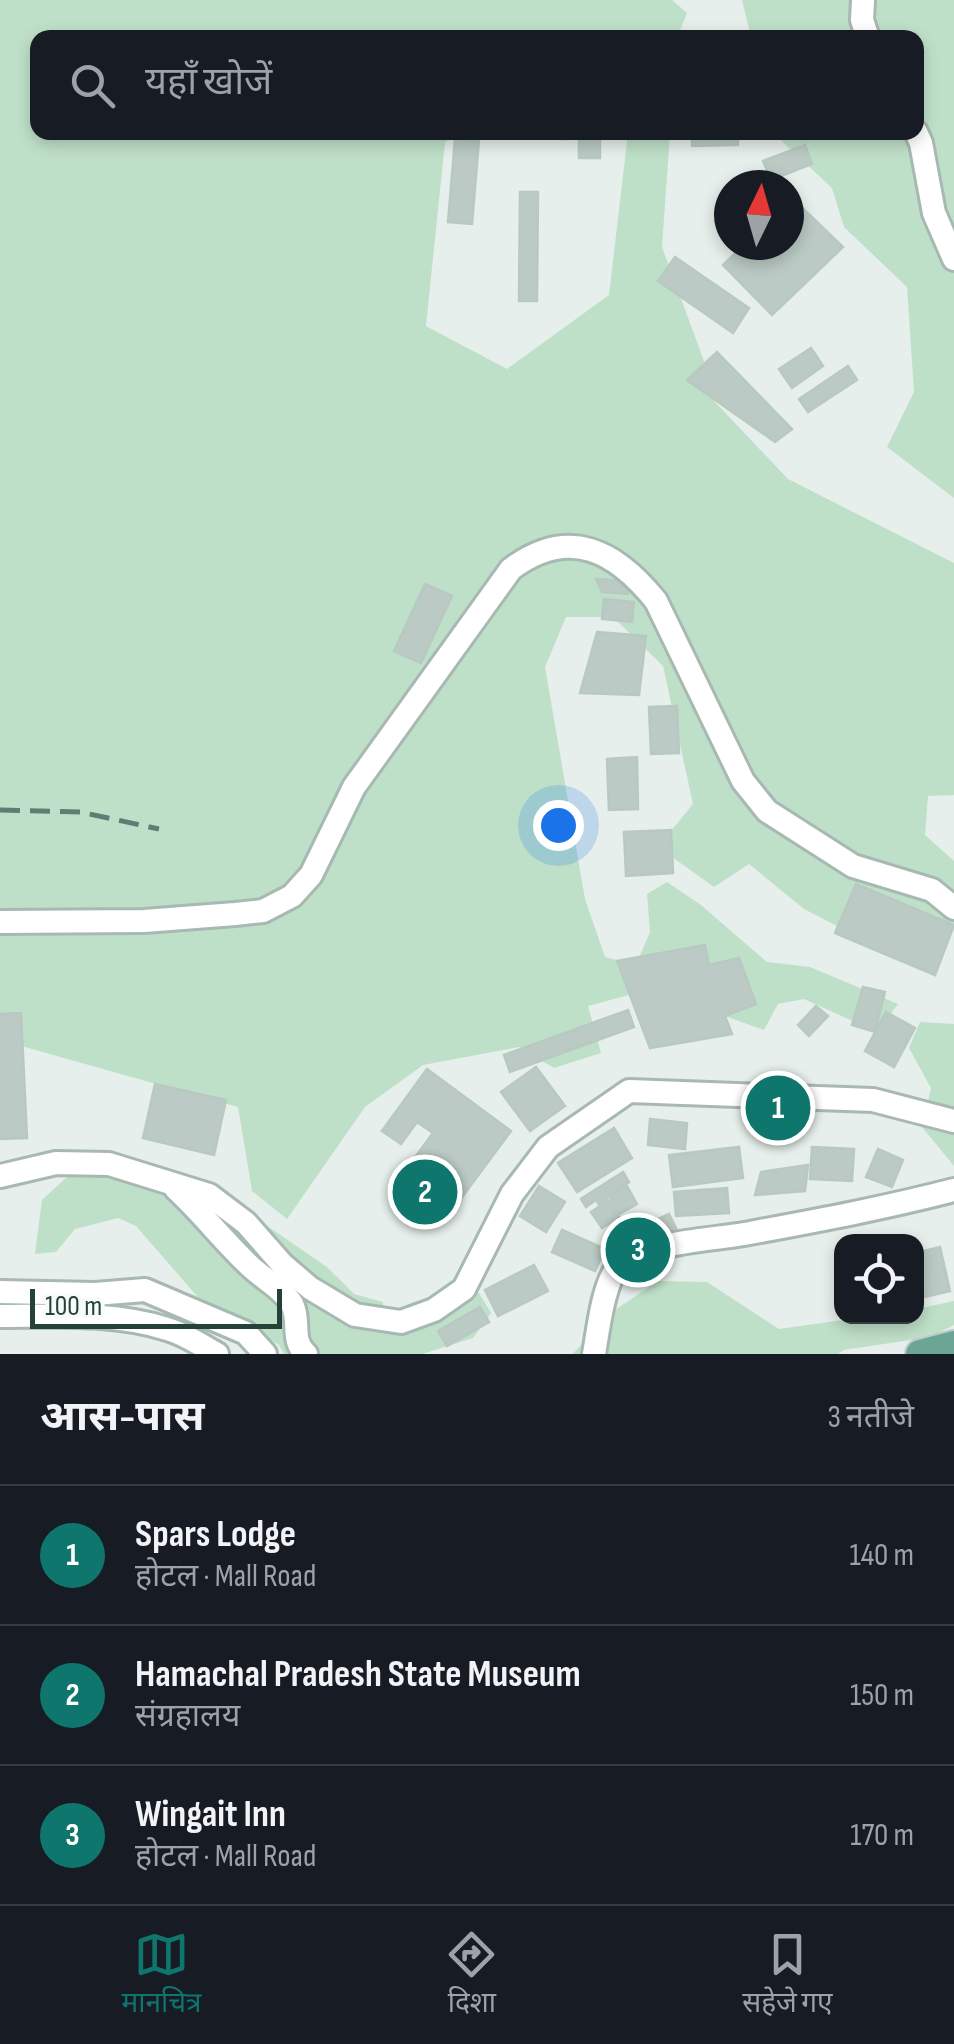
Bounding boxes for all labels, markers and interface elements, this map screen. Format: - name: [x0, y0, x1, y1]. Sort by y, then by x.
- search box: [30, 30, 924, 140]
- icon: search: [65, 58, 120, 113]
- text: यहाँ खोजें: [145, 60, 272, 105]
- north arrow: [714, 170, 804, 260]
- your location: [533, 800, 584, 851]
- pin: 1: [746, 1070, 810, 1146]
- pin: 2: [392, 1154, 458, 1230]
- pin: 3: [606, 1212, 670, 1288]
- map controls: [834, 1234, 924, 1324]
- button: locate: [834, 1234, 924, 1324]
- scale bar: [30, 1284, 282, 1328]
- text: 100 m: [45, 1290, 102, 1323]
- text: आस-पास: [40, 1392, 204, 1443]
- text: 3 नतीजे: [827, 1398, 914, 1437]
- text: Spars Lodge: [135, 1512, 296, 1557]
- text: 1: [66, 1536, 79, 1575]
- text: 140 m: [850, 1536, 914, 1575]
- text: होटल · Mall Road: [135, 1557, 316, 1596]
- text: Hamachal Pradesh State Museum: [135, 1652, 581, 1697]
- text: 2: [65, 1676, 80, 1715]
- text: 150 m: [850, 1676, 914, 1715]
- text: संग्रहालय: [135, 1697, 240, 1736]
- text: Wingait Inn: [135, 1792, 286, 1837]
- text: 3: [65, 1816, 80, 1855]
- text: 170 m: [850, 1816, 914, 1855]
- text: होटल · Mall Road: [135, 1837, 316, 1876]
- tab: मानचित्र: [121, 1927, 201, 2023]
- tab: दिशा: [444, 1927, 499, 2023]
- tab: सहेजे गए: [742, 1927, 833, 2023]

